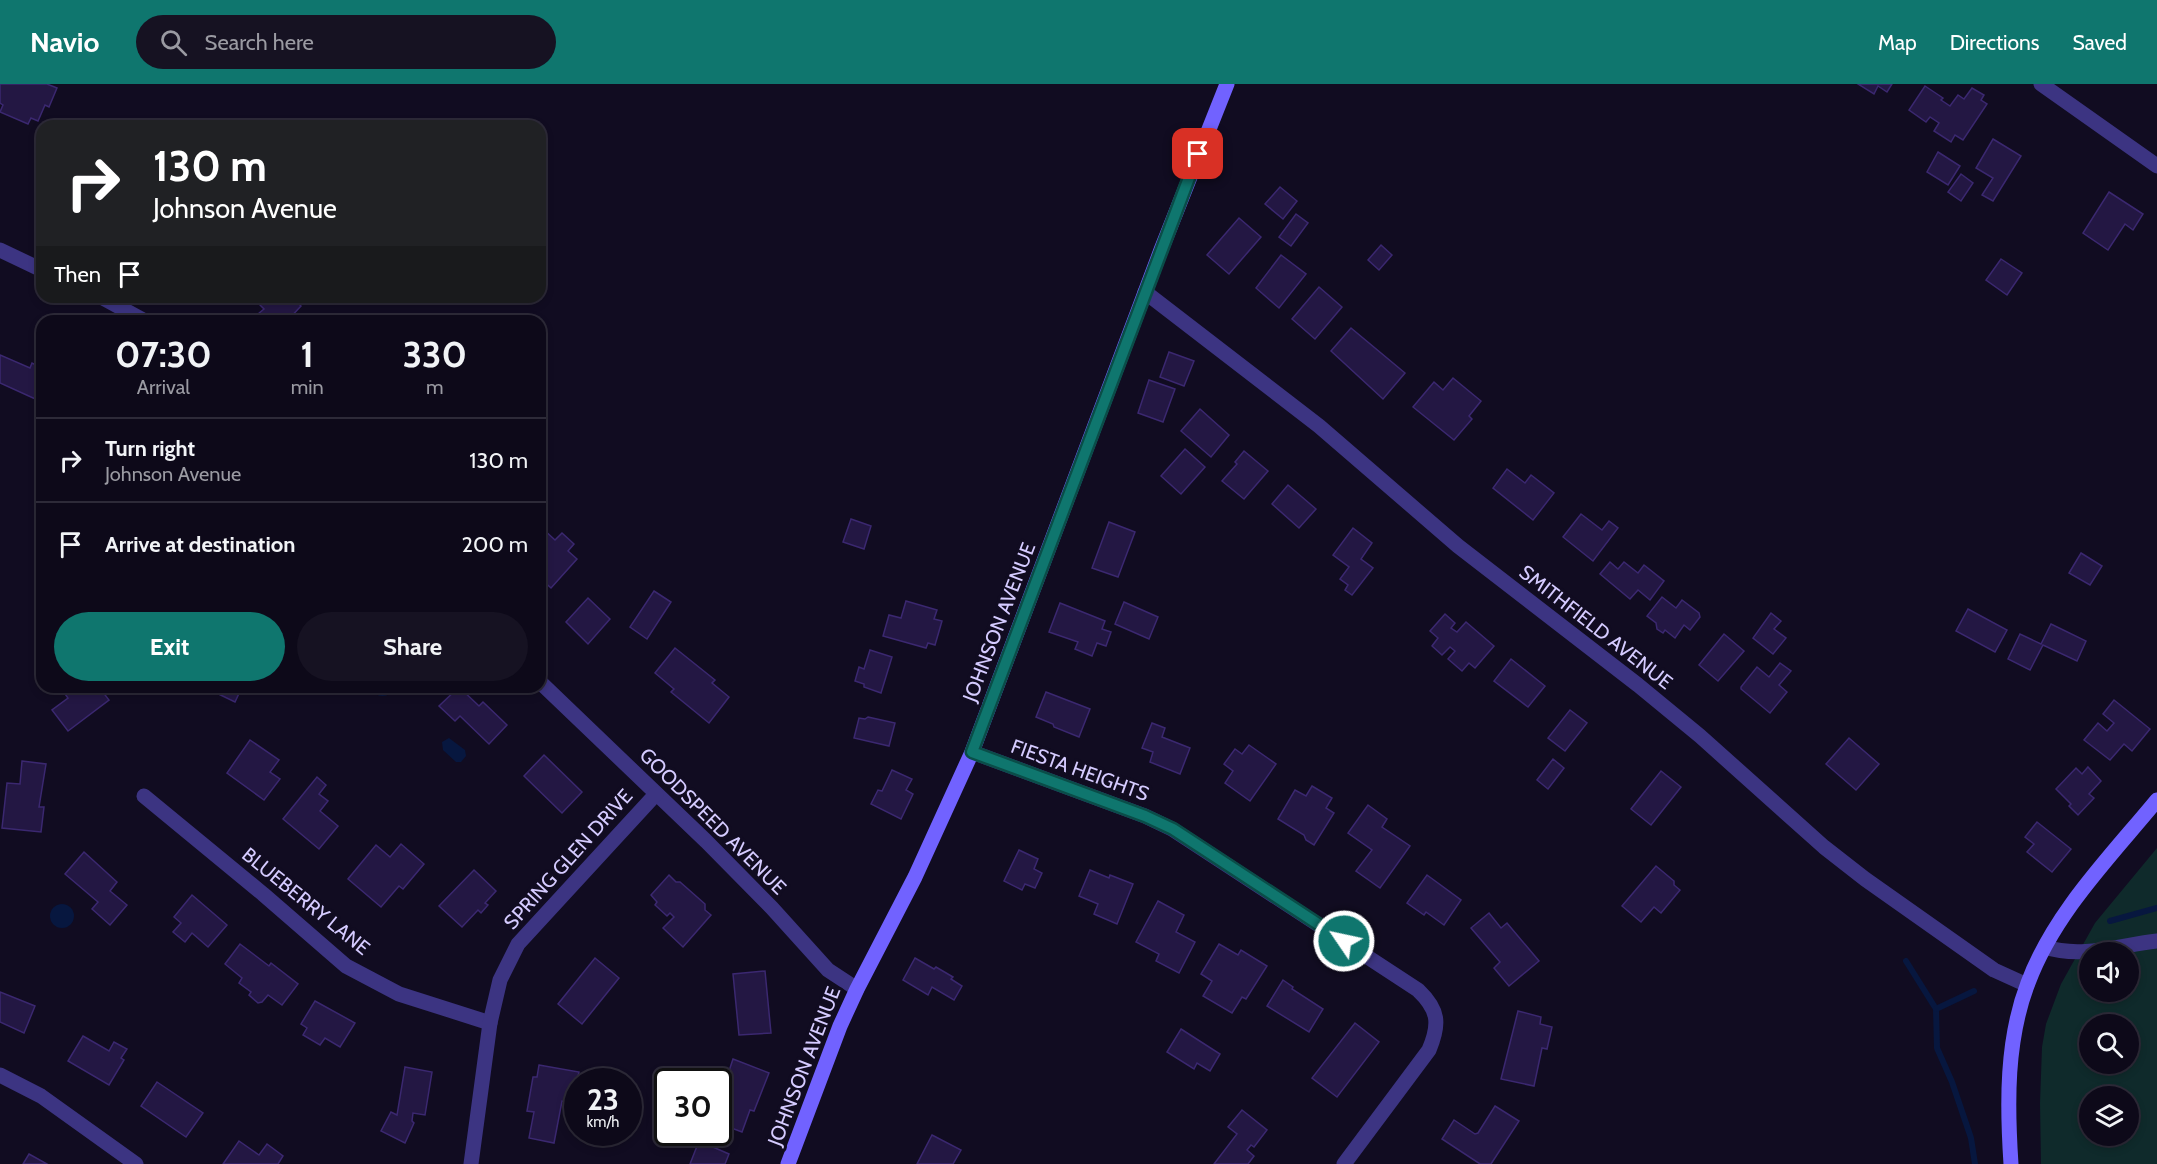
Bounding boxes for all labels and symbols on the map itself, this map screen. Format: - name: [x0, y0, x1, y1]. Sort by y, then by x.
- pin: [1172, 128, 1223, 179]
- street label: JOHNSON AVENUE: [957, 539, 1040, 706]
- street label: SMITHFIELD AVENUE: [1515, 560, 1677, 694]
- street label: FIESTA HEIGHTS: [1008, 734, 1152, 806]
- street label: GOODSPEED AVENUE: [635, 743, 791, 899]
- street label: SPRING GLEN DRIVE: [499, 784, 637, 934]
- street label: BLUEBERRY LANE: [237, 842, 375, 960]
- position arrow: [1312, 909, 1376, 973]
- street label: JOHNSON AVENUE: [762, 983, 845, 1150]
- speed limit sign: 30: [654, 1068, 732, 1146]

